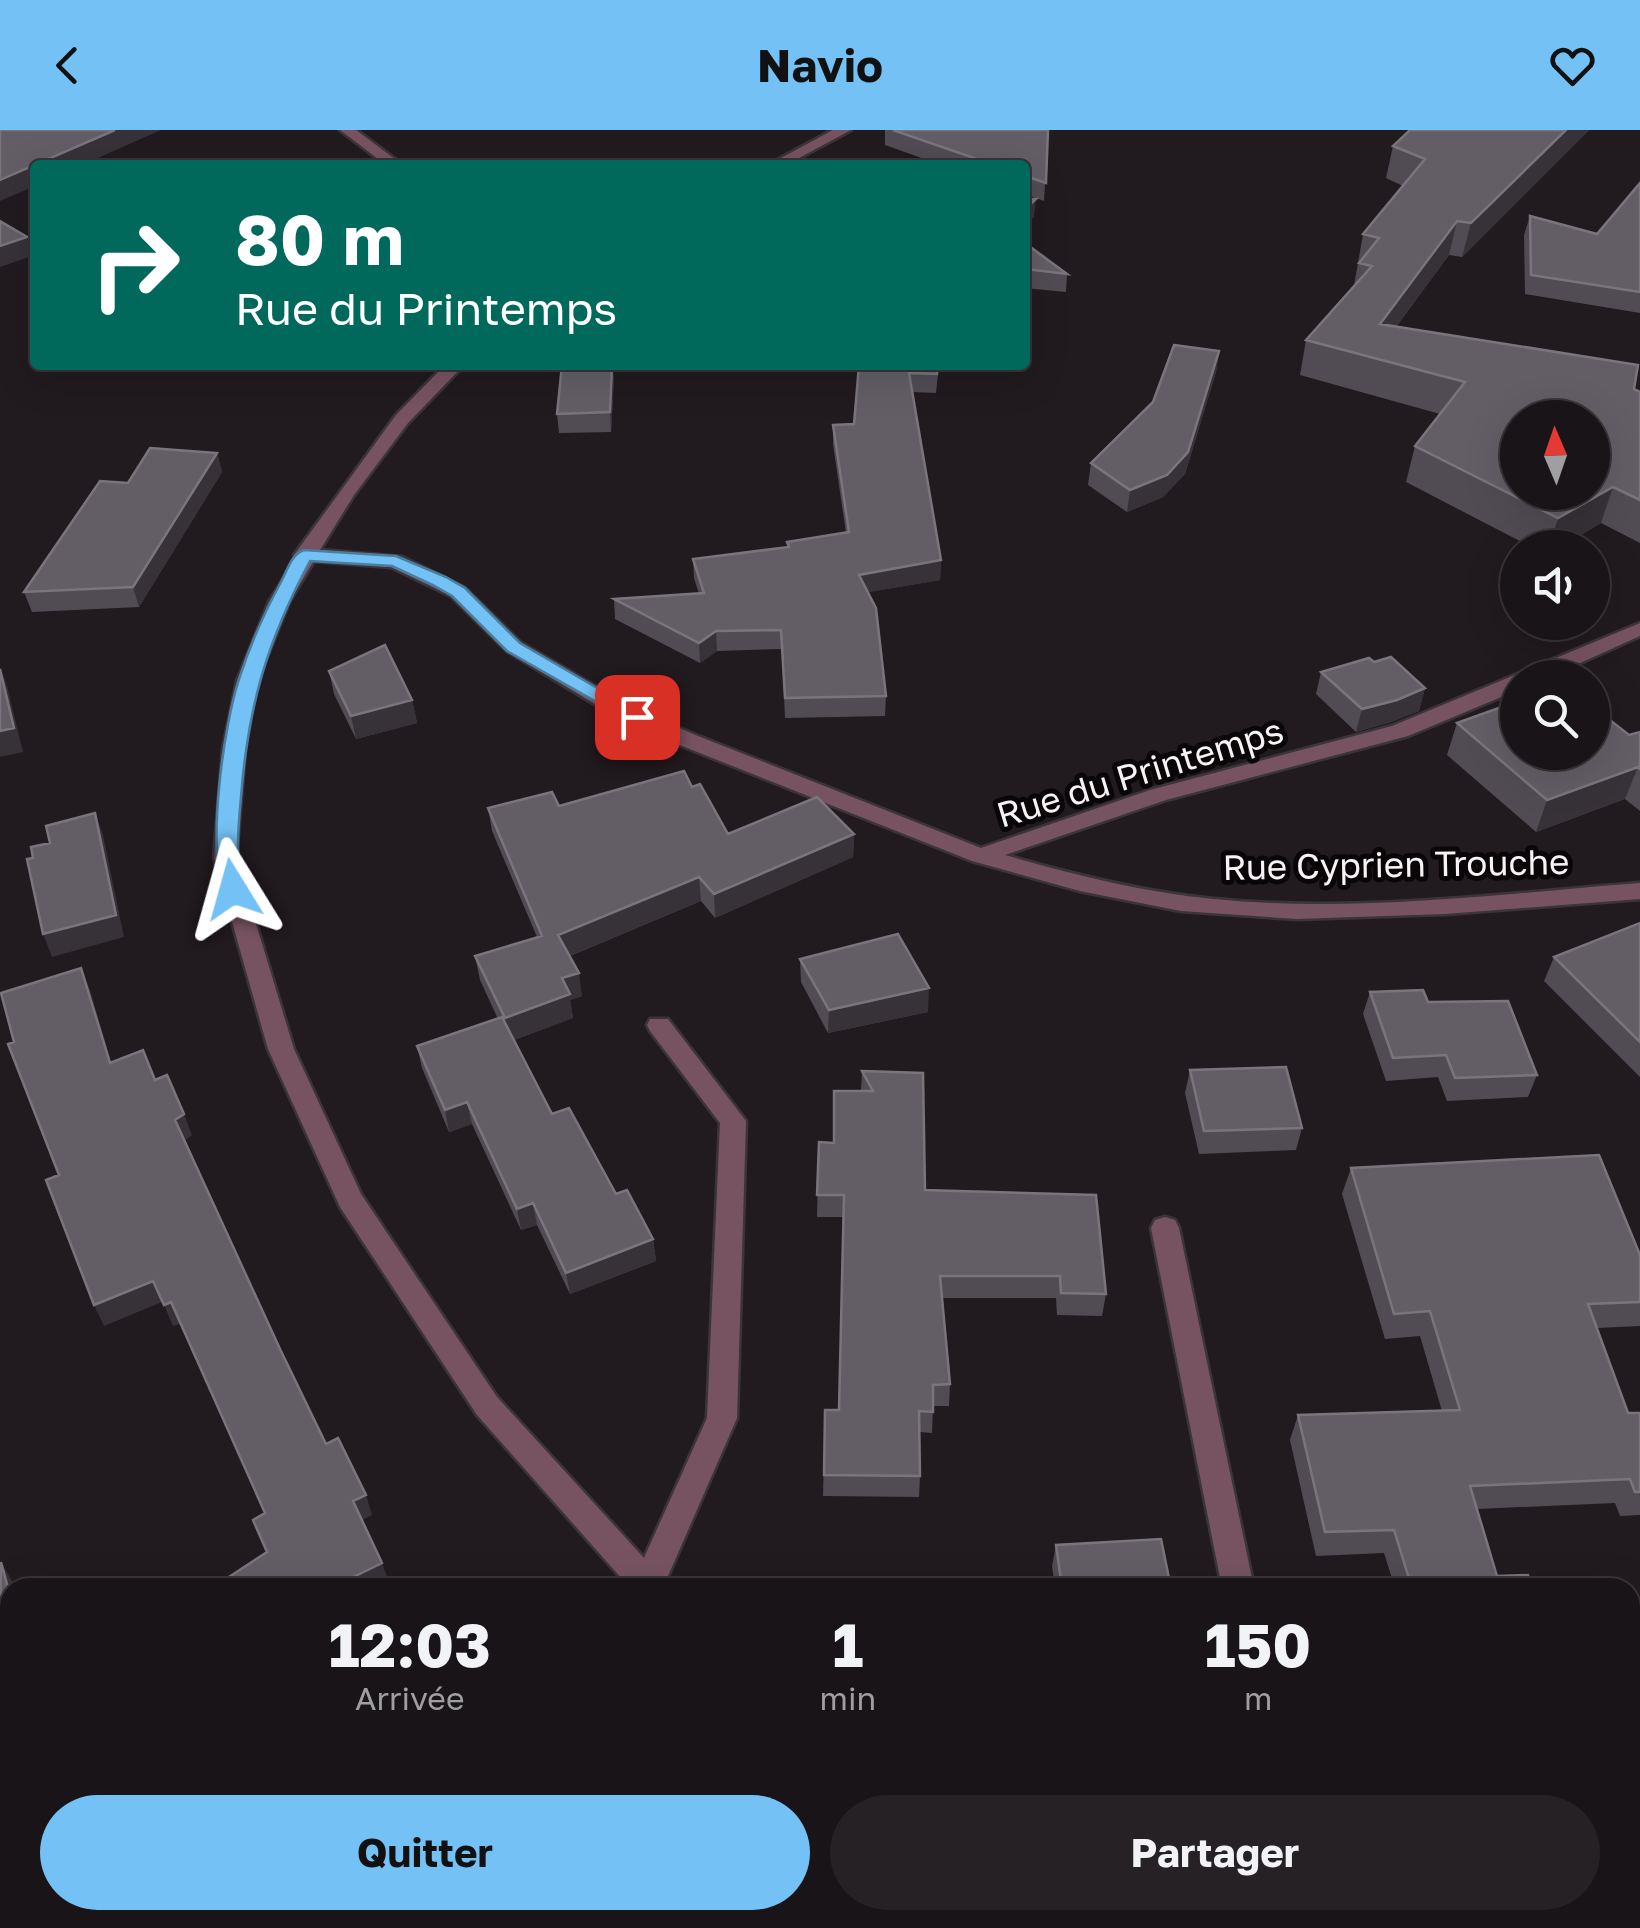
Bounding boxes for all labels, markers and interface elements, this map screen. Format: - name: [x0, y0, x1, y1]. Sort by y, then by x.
- icon: back: [40, 38, 95, 93]
- text: Navio: [757, 38, 883, 92]
- icon: heart: [1545, 38, 1600, 93]
- text: 80 m: [235, 196, 404, 280]
- icon: right: [70, 200, 200, 330]
- text: Rue du Printemps: [235, 281, 617, 335]
- north arrow: [1500, 400, 1610, 510]
- map controls: [1500, 400, 1610, 770]
- button: sound: [1500, 530, 1610, 640]
- button: search: [1500, 660, 1610, 770]
- pin: [595, 675, 680, 760]
- icon: arrive: [610, 690, 665, 745]
- street label: Rue du Printemps: [991, 709, 1288, 836]
- position arrow: [181, 837, 285, 941]
- street label: Rue Cyprien Trouche: [1222, 840, 1570, 888]
- text: 12:03: [329, 1608, 491, 1680]
- text: 1: [832, 1608, 863, 1680]
- text: 150: [1205, 1608, 1311, 1680]
- text: Arrivée: [355, 1679, 464, 1717]
- text: min: [820, 1679, 876, 1717]
- text: m: [1244, 1679, 1272, 1717]
- button: Quitter: [40, 1795, 810, 1910]
- button: Partager: [830, 1795, 1600, 1910]

